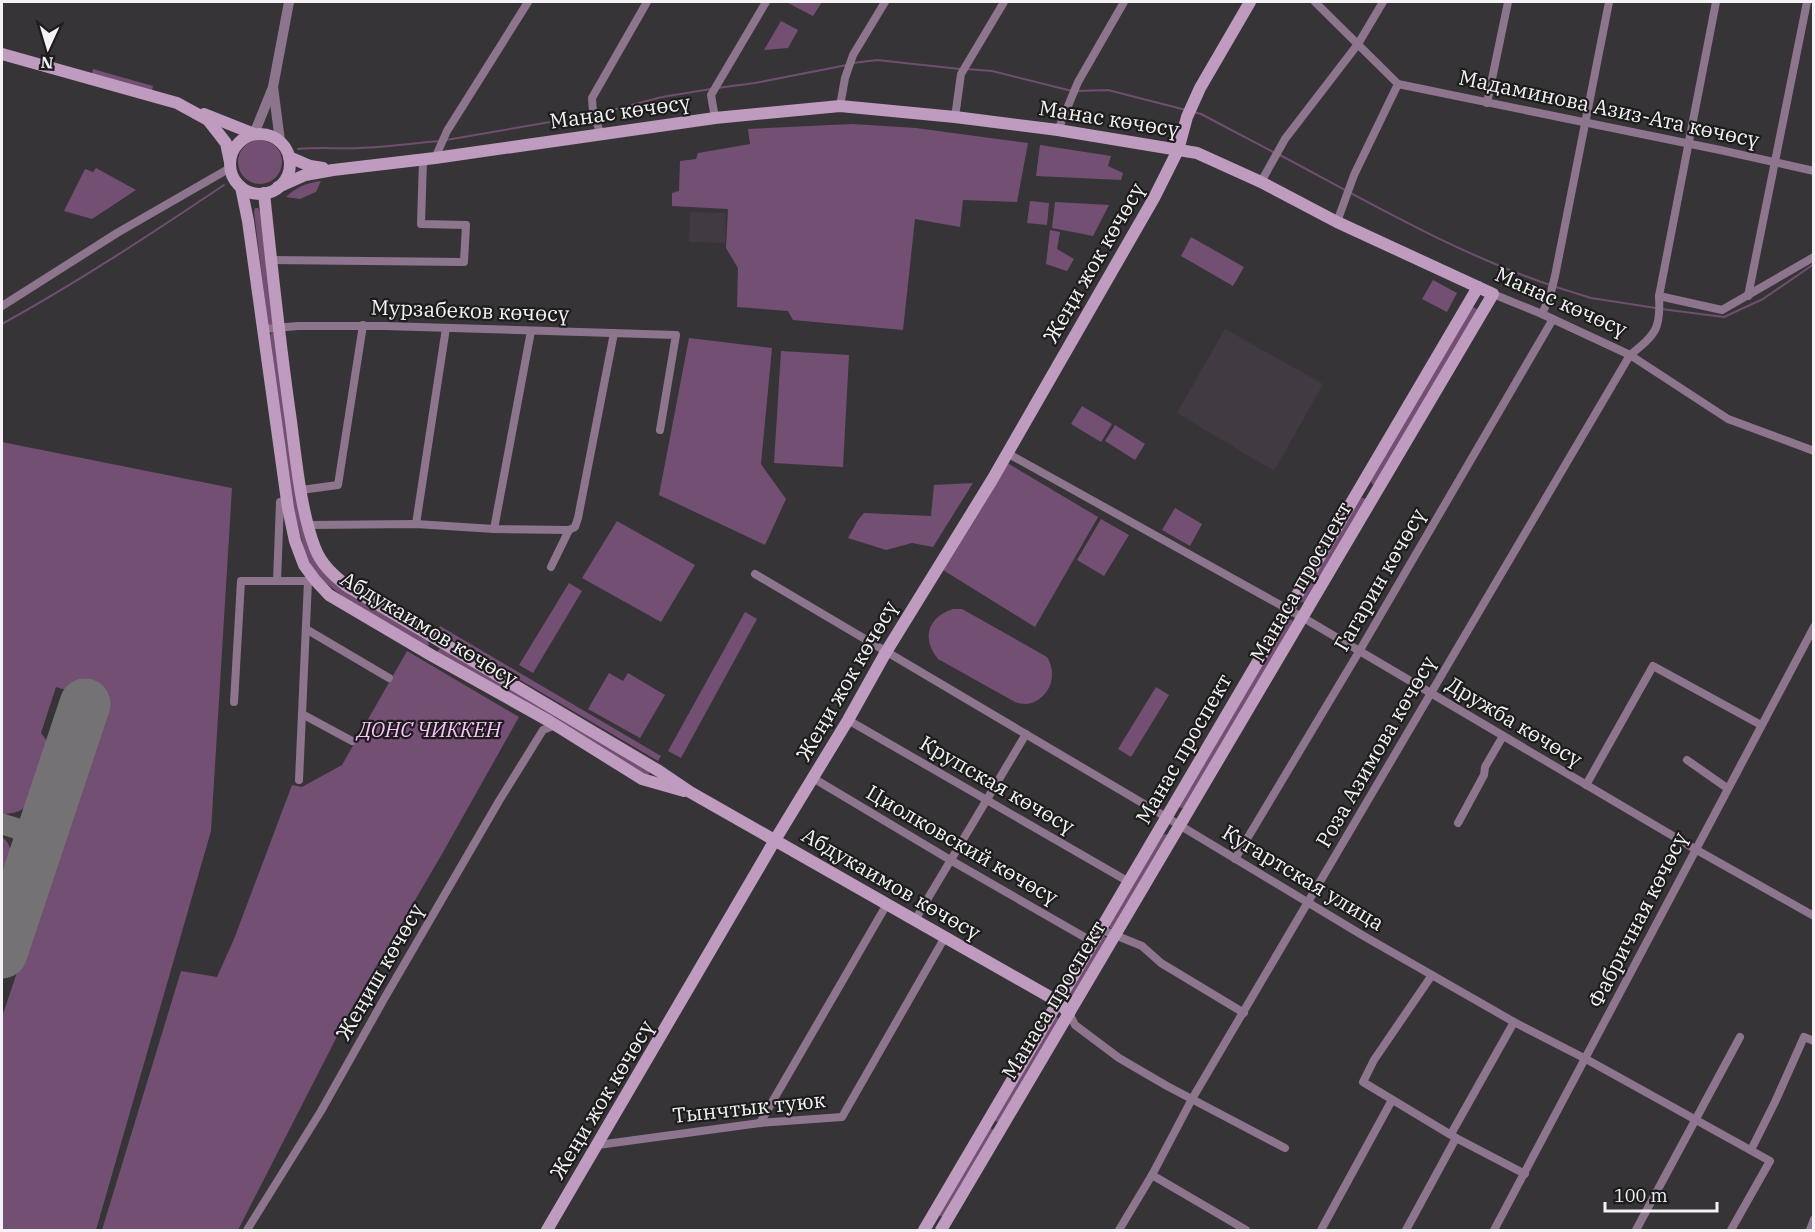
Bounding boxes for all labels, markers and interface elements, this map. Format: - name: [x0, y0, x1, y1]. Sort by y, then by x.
- north arrow: [18, 18, 78, 78]
- text: N: [40, 53, 54, 73]
- street label: Мадаминова Азиз-Ата көчөсү: [1457, 62, 1763, 154]
- street label: Манас көчөсү: [548, 87, 693, 135]
- street label: Манас көчөсү: [1037, 93, 1182, 143]
- street label: Жеңи жок көчөсү: [1036, 177, 1151, 348]
- street label: Манас көчөсү: [1491, 259, 1633, 343]
- street label: Мурзабеков көчөсү: [370, 293, 571, 327]
- street label: Манаса проспект: [1243, 496, 1357, 667]
- street label: Гагарин көчөсү: [1327, 502, 1432, 656]
- street label: Абдукаимов көчөсү: [336, 564, 524, 693]
- street label: Жеңи жок көчөсү: [789, 595, 904, 766]
- street label: Роза Азимова көчөсү: [1309, 650, 1442, 852]
- street label: Манас проспект: [1129, 668, 1238, 829]
- street label: Дружба көчөсү: [1441, 669, 1588, 773]
- park label: ДОНС ЧИККЕН: [355, 715, 503, 743]
- street label: Крупская көчөсү: [915, 728, 1081, 840]
- street label: Циолковский көчөсү: [862, 778, 1064, 911]
- street label: Кугартская улица: [1217, 818, 1390, 937]
- street label: Абдукаимов көчөсү: [797, 820, 987, 946]
- street label: Фабричная көчөсү: [1581, 826, 1694, 1012]
- street label: Жеңиш көчөсү: [329, 897, 430, 1045]
- street label: Манаса проспект: [995, 915, 1112, 1084]
- street label: Жеңи жок көчөсү: [543, 1014, 660, 1184]
- street label: Тынчтык туюк: [671, 1085, 827, 1129]
- scale bar: [1605, 1175, 1718, 1213]
- text: 100 m: [1614, 1184, 1668, 1207]

